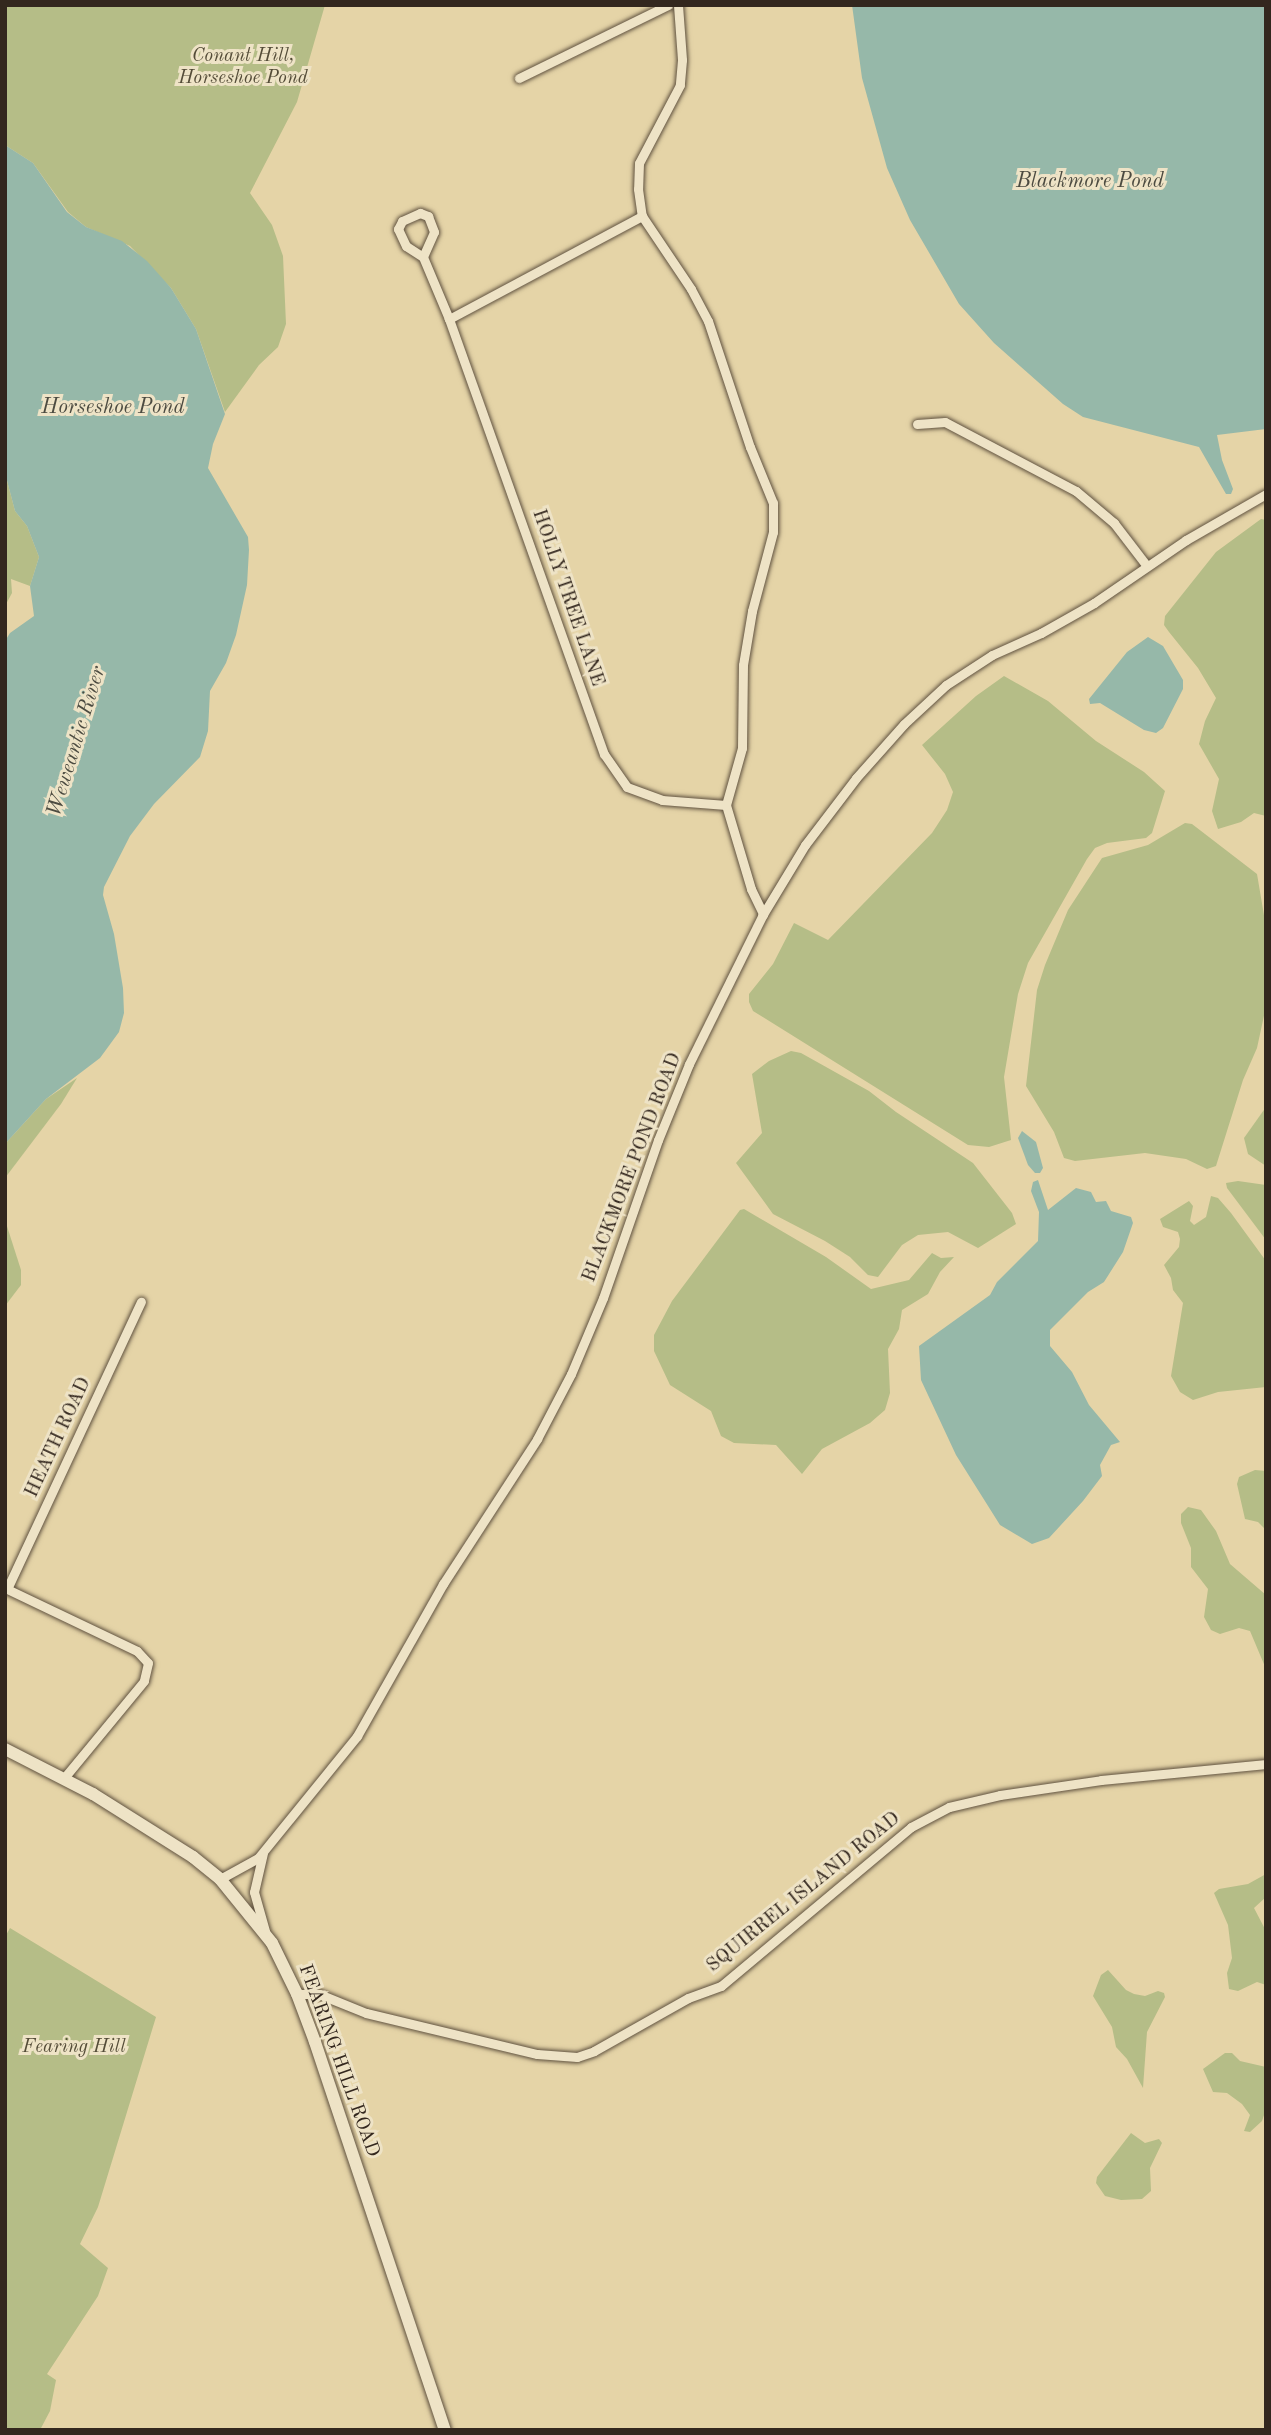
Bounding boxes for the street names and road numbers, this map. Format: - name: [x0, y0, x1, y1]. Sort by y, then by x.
- street label: HOLLY TREE LANE: [526, 507, 608, 689]
- street label: BLACKMORE POND ROAD: [579, 1050, 687, 1286]
- street label: HEATH ROAD: [21, 1374, 97, 1502]
- street label: SQUIRREL ISLAND ROAD: [703, 1808, 905, 1978]
- street label: FEARING HILL ROAD: [292, 1961, 384, 2161]

